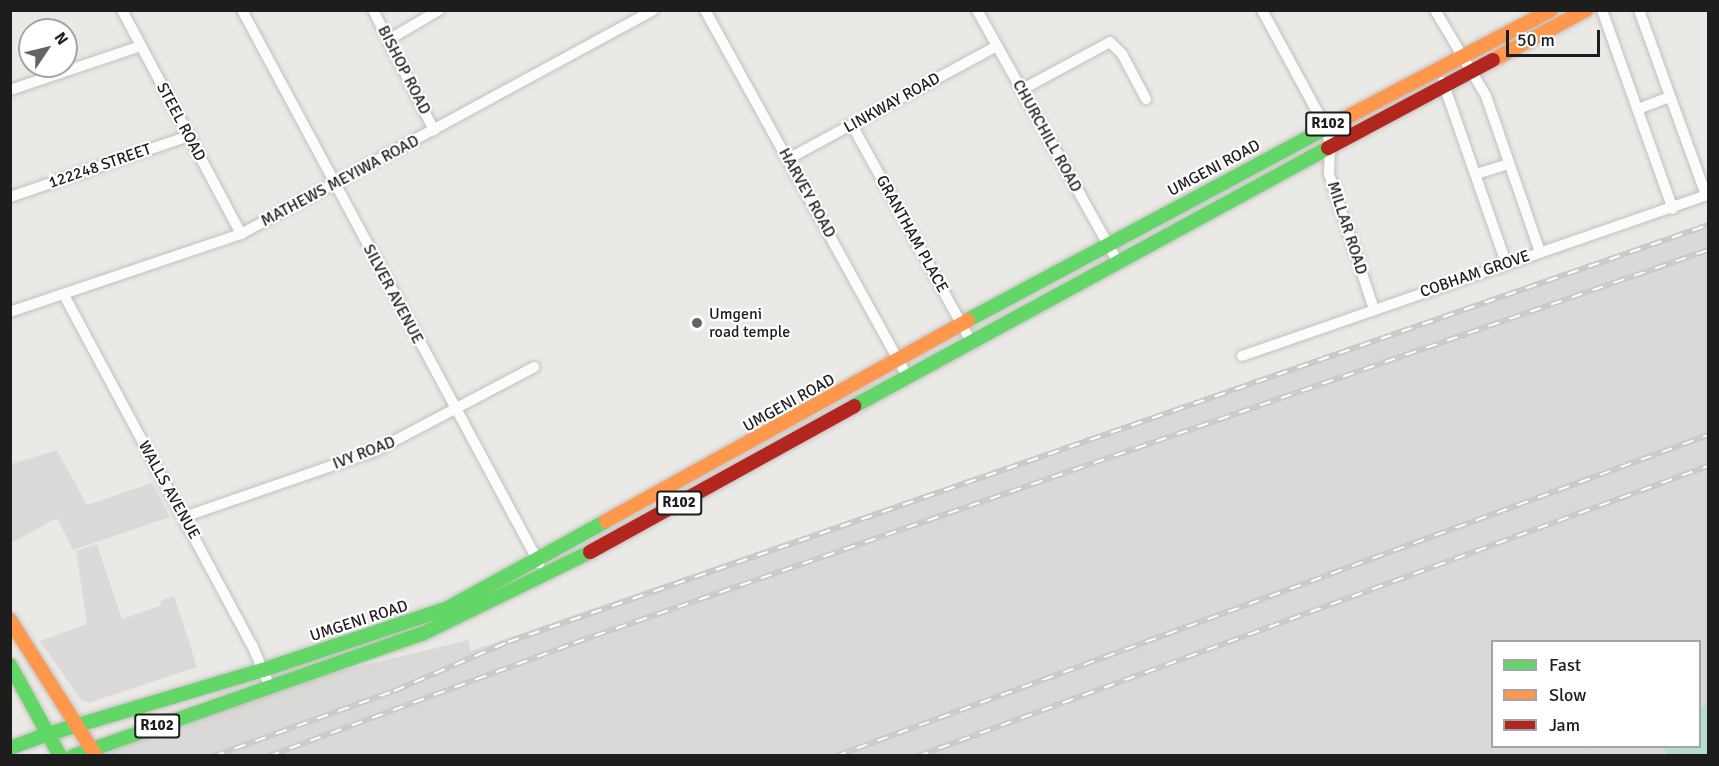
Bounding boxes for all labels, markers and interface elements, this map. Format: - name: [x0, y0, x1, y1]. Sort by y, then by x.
- north arrow: [18, 18, 78, 78]
- scale bar: [1509, 18, 1604, 56]
- street label: BISHOP ROAD: [373, 22, 435, 118]
- text: N: [50, 29, 72, 49]
- text: 50 m: [1517, 29, 1555, 51]
- street label: LINKWAY ROAD: [841, 69, 943, 137]
- street label: CHURCHILL ROAD: [1008, 77, 1086, 195]
- street label: STEEL ROAD: [152, 80, 210, 164]
- road number: R102: [1304, 112, 1352, 136]
- street label: MATHEWS MEYIWA ROAD: [258, 131, 422, 231]
- street label: UMGENI ROAD: [1165, 136, 1263, 200]
- street label: 122248 STREET: [46, 139, 154, 193]
- street label: HARVEY ROAD: [774, 145, 840, 241]
- street label: GRANTHAM PLACE: [872, 172, 952, 296]
- street label: MILLAR ROAD: [1323, 179, 1371, 277]
- street label: SILVER AVENUE: [359, 241, 427, 347]
- street label: COBHAM GROVE: [1418, 246, 1532, 302]
- place label: Umgeni road temple: [709, 304, 790, 342]
- marker: Umgeni road temple: [690, 316, 704, 330]
- street label: UMGENI ROAD: [740, 370, 838, 436]
- street label: IVY ROAD: [330, 432, 398, 474]
- street label: WALLS AVENUE: [134, 437, 204, 543]
- road number: R102: [655, 491, 703, 515]
- street label: UMGENI ROAD: [308, 596, 410, 646]
- legend: [1491, 640, 1701, 748]
- text: Fast: [1549, 654, 1581, 676]
- text: Slow: [1549, 684, 1586, 706]
- road number: R102: [133, 714, 181, 738]
- text: Jam: [1549, 714, 1580, 736]

